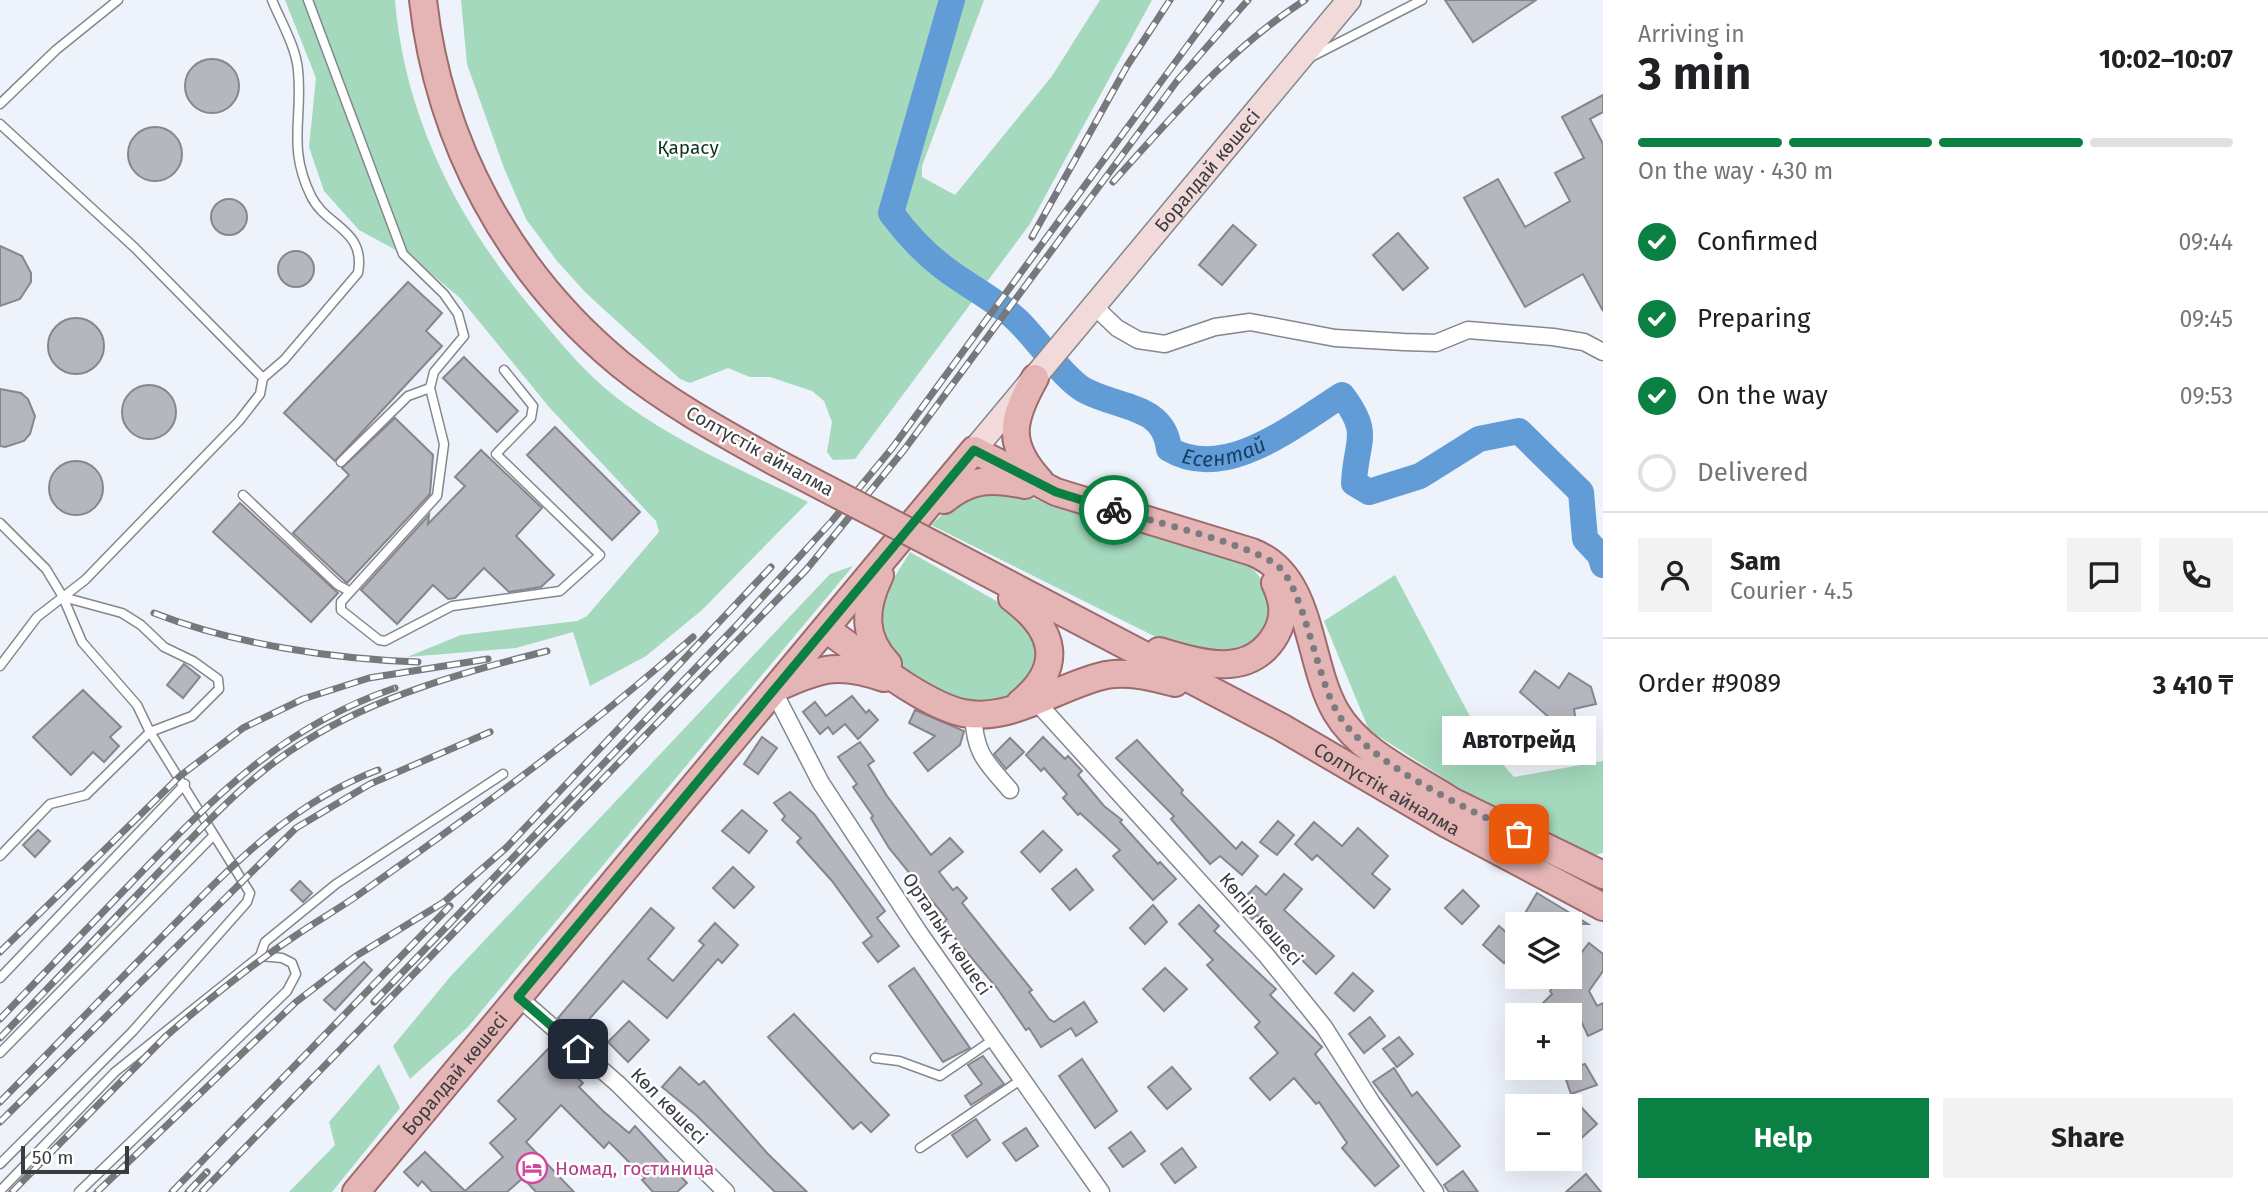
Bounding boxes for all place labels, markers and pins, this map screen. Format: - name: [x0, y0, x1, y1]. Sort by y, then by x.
- callout: Автотрейд: [1442, 715, 1596, 764]
- pin: [1489, 804, 1549, 864]
- pin: [548, 1019, 608, 1079]
- hotel icon: Номад, гостиница: [515, 1151, 549, 1185]
- place label: Номад, гостиница: [555, 1157, 714, 1180]

